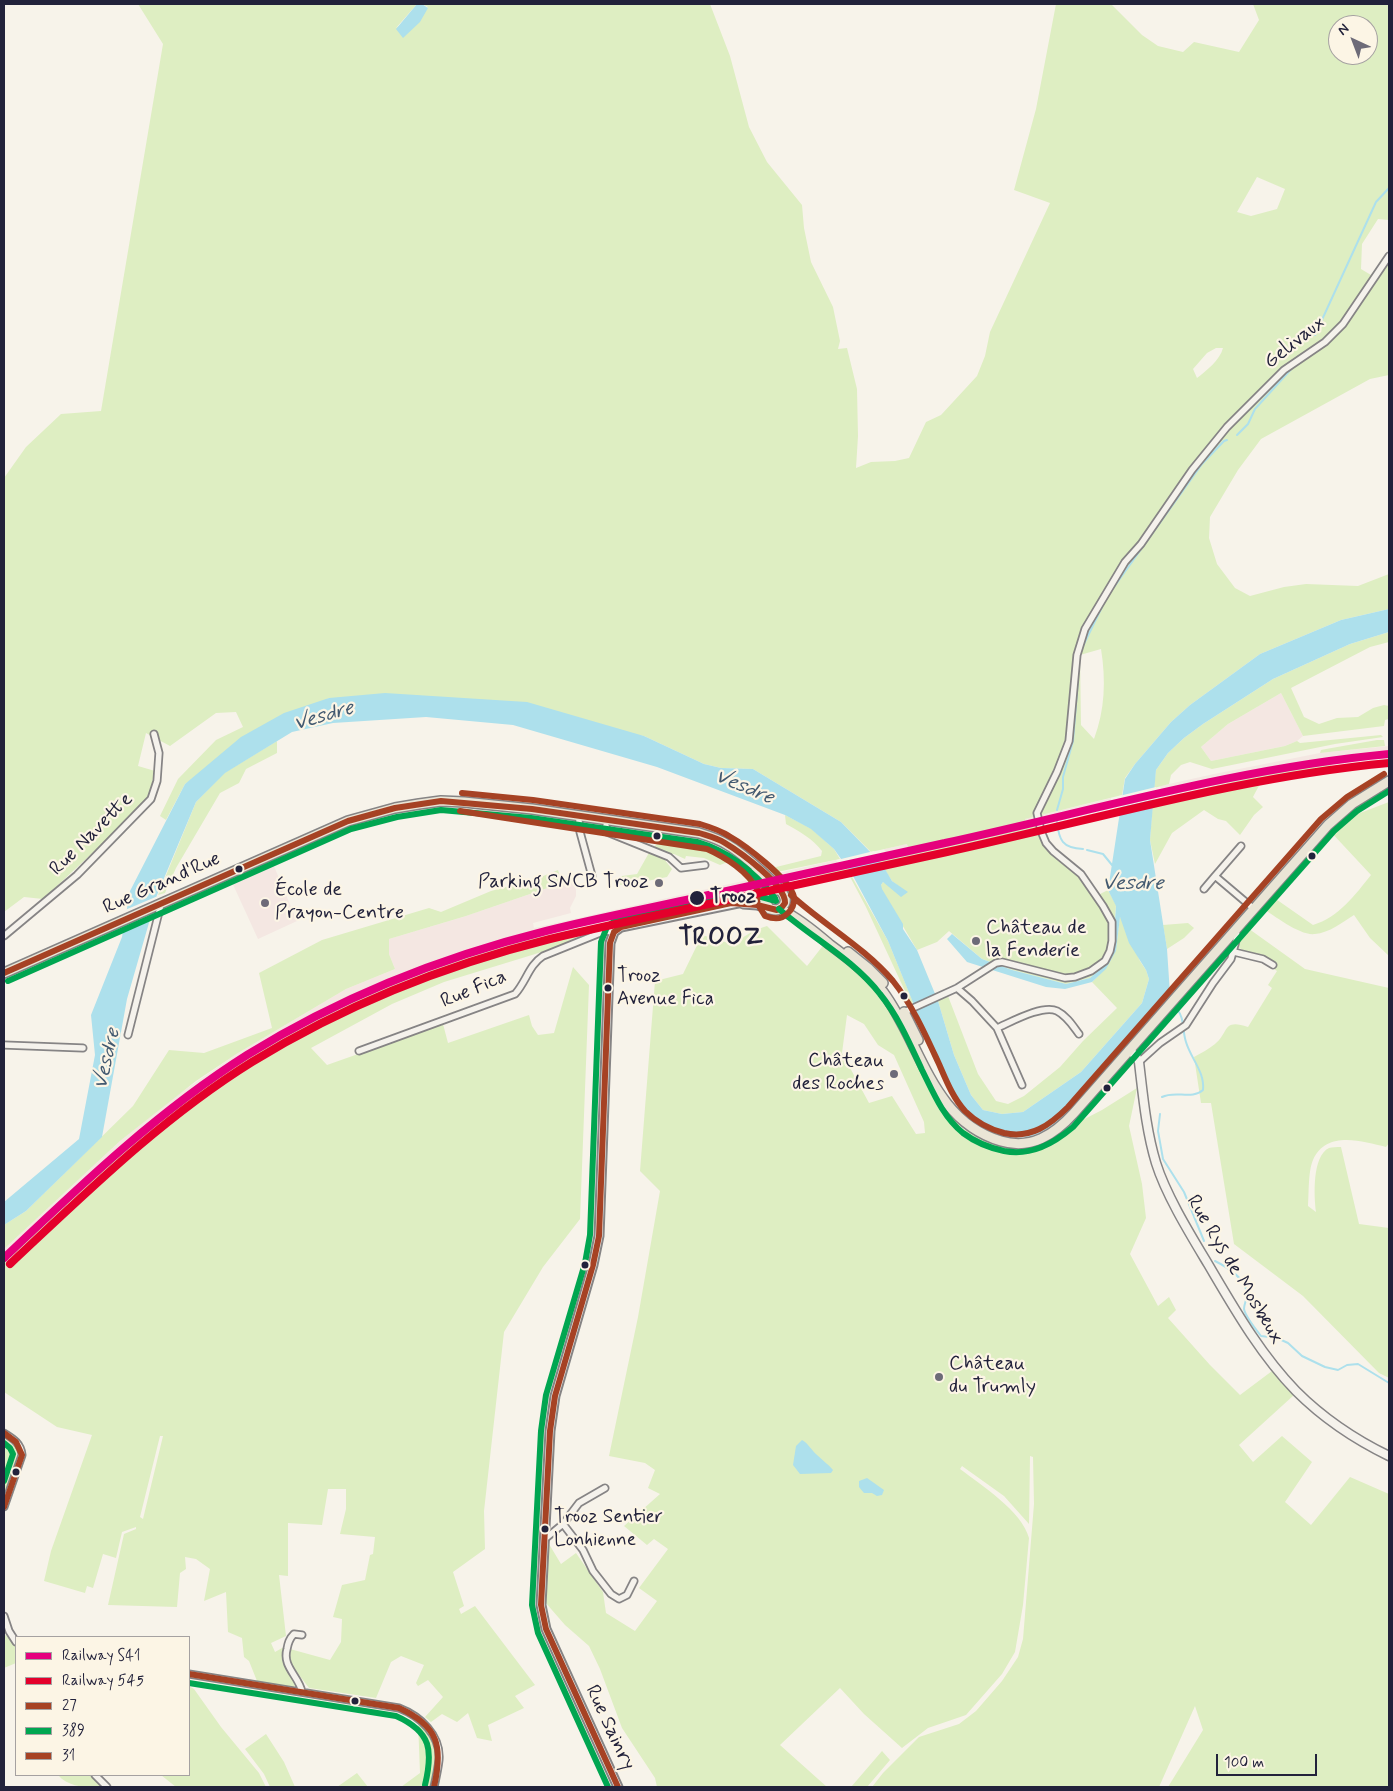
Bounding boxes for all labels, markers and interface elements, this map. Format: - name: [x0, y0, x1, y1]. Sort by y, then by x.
- north arrow: [1328, 15, 1378, 65]
- text: N: [1334, 20, 1353, 40]
- street label: Gelivaux: [1260, 311, 1330, 375]
- water label: Vesdre: [291, 696, 357, 738]
- water label: Vesdre: [711, 764, 777, 812]
- street label: Rue Navette: [45, 788, 139, 882]
- unlabelled marker: [652, 831, 662, 841]
- street label: Rue Grand'Rue: [100, 847, 224, 921]
- unlabelled marker: [1307, 851, 1317, 861]
- unlabelled marker: [234, 864, 244, 874]
- place label: Parking SNCB Trooz: [478, 871, 649, 895]
- water label: Vesdre: [1102, 872, 1164, 898]
- marker: Parking SNCB Trooz: [653, 877, 665, 889]
- place label: École de Prayon-Centre: [275, 879, 404, 926]
- place label: Trooz: [710, 886, 756, 910]
- marker: Trooz: [688, 889, 706, 907]
- marker: École de Prayon-Centre: [259, 897, 271, 909]
- place label: Château de la Fenderie: [986, 917, 1086, 964]
- district label: TROOZ: [678, 924, 764, 954]
- marker: Château de la Fenderie: [970, 935, 982, 947]
- street label: Rue Fica: [438, 965, 510, 1015]
- place label: Trooz Avenue Fica: [617, 966, 714, 1010]
- marker: Trooz Avenue Fica: [603, 983, 613, 993]
- unlabelled marker: [899, 991, 909, 1001]
- water label: Vesdre: [89, 1026, 127, 1092]
- place label: Château des Roches: [792, 1050, 884, 1097]
- marker: Château des Roches: [888, 1068, 900, 1080]
- unlabelled marker: [1102, 1083, 1112, 1093]
- street label: Rue Rys de Mosbeux: [1180, 1191, 1288, 1349]
- unlabelled marker: [580, 1260, 590, 1270]
- place label: Château du Trumly: [949, 1353, 1036, 1400]
- marker: Château du Trumly: [933, 1371, 945, 1383]
- unlabelled marker: [11, 1467, 21, 1477]
- place label: Trooz Sentier Lonhienne: [554, 1507, 663, 1551]
- marker: Trooz Sentier Lonhienne: [540, 1524, 550, 1534]
- legend: [15, 1636, 190, 1776]
- text: Railway S41: [62, 1646, 140, 1666]
- text: Railway 545: [62, 1671, 144, 1691]
- street label: Rue Sainry: [579, 1682, 639, 1774]
- text: 27: [62, 1696, 77, 1716]
- unlabelled marker: [350, 1696, 360, 1706]
- text: 389: [62, 1721, 85, 1741]
- scale bar: [1218, 1744, 1319, 1776]
- text: 31: [62, 1746, 75, 1766]
- text: 100 m: [1224, 1753, 1264, 1773]

